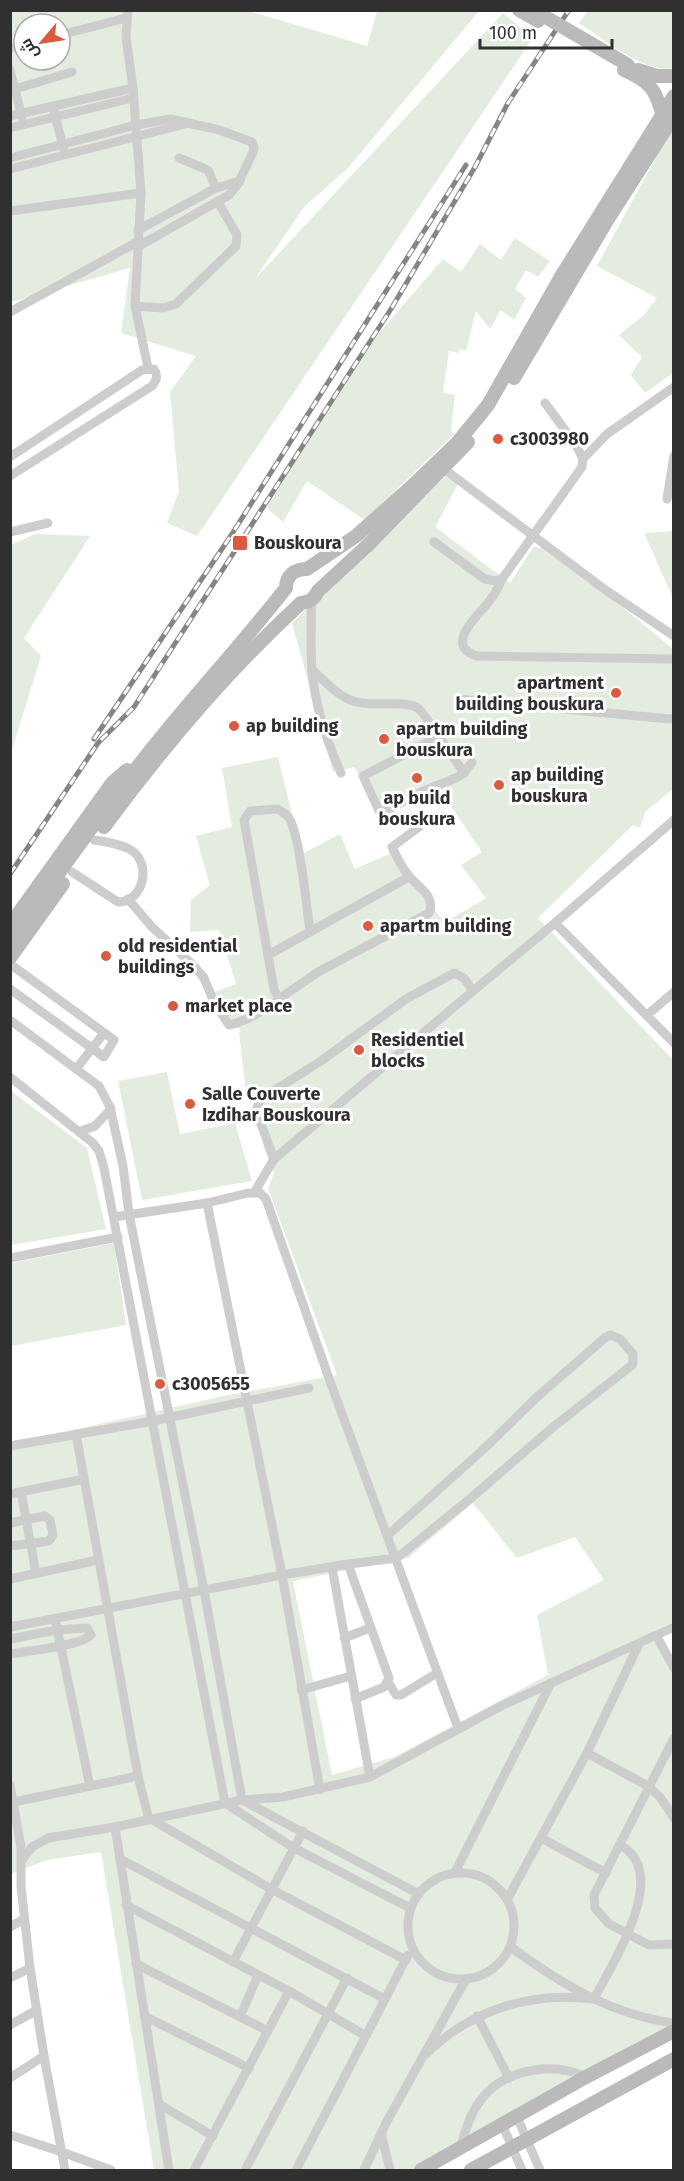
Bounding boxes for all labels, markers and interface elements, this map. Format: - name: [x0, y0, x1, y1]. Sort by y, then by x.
- north arrow: [12, 12, 72, 72]
- scale bar: [480, 12, 612, 50]
- text: 100 m: [489, 22, 537, 44]
- text: ش: [16, 35, 43, 63]
- place label: c3003980: [510, 428, 589, 450]
- marker: c3003980: [491, 432, 505, 446]
- place label: Bouskoura: [254, 532, 342, 554]
- marker: Bouskoura: [231, 534, 249, 552]
- place label: apartment building bouskura: [455, 672, 605, 715]
- marker: apartment building bouskura: [609, 686, 623, 700]
- place label: ap building: [246, 715, 339, 737]
- place label: apartm building bouskura: [396, 718, 528, 761]
- marker: ap building: [227, 719, 241, 733]
- marker: apartm building bouskura: [377, 732, 391, 746]
- place label: ap building bouskura: [511, 764, 604, 807]
- marker: ap build bouskura: [410, 771, 424, 785]
- marker: ap building bouskura: [492, 778, 506, 792]
- place label: ap build bouskura: [379, 787, 456, 830]
- place label: apartm building: [380, 915, 512, 937]
- marker: apartm building: [361, 919, 375, 933]
- place label: old residential buildings: [118, 935, 238, 978]
- marker: old residential buildings: [99, 949, 113, 963]
- place label: market place: [185, 995, 292, 1017]
- marker: market place: [166, 999, 180, 1013]
- place label: Residentiel blocks: [371, 1029, 465, 1072]
- marker: Residentiel blocks: [352, 1043, 366, 1057]
- place label: Salle Couverte Izdihar Bouskoura: [202, 1083, 351, 1126]
- marker: Salle Couverte Izdihar Bouskoura: [183, 1097, 197, 1111]
- place label: c3005655: [172, 1373, 250, 1395]
- marker: c3005655: [153, 1377, 167, 1391]

